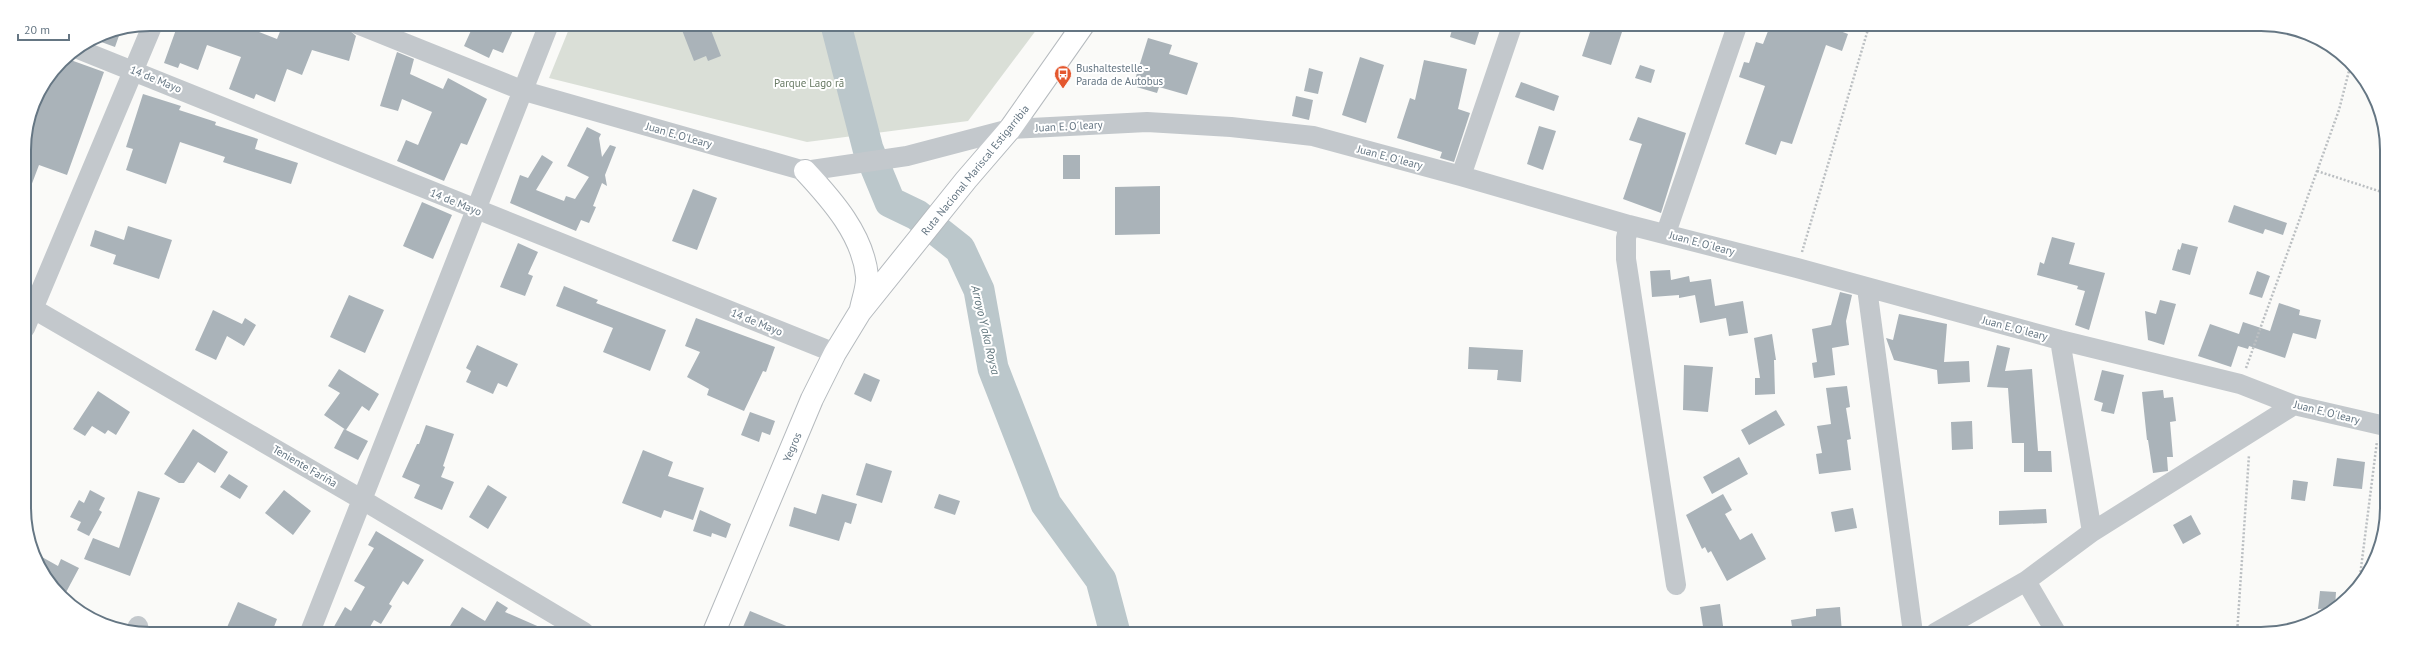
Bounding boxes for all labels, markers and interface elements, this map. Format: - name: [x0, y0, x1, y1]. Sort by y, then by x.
- scale bar: [18, 16, 69, 42]
- text: 20 m: [24, 22, 50, 37]
- place label: Bushaltestelle - Parada de Autobus: [1076, 61, 1164, 88]
- street label: 14 de Mayo: [128, 62, 184, 96]
- bus stop icon: Bushaltestelle - Parada de Autobus: [1053, 64, 1073, 89]
- park label: Parque Lago rã: [774, 76, 844, 90]
- street label: Ruta Nacional Mariscal Estigarribia: [918, 102, 1032, 238]
- street label: Juan E. O´leary: [1034, 117, 1104, 135]
- street label: Juan E. O'Leary: [643, 119, 715, 151]
- street label: Juan E. O´leary: [1355, 141, 1425, 173]
- street label: 14 de Mayo: [428, 185, 484, 219]
- street label: Juan E. O´leary: [1667, 227, 1737, 259]
- water label: Arroyo Y aka Roysa: [968, 283, 1004, 376]
- street label: 14 de Mayo: [729, 305, 785, 339]
- street label: Juan E. O´leary: [1980, 312, 2050, 344]
- street label: Juan E. O´leary: [2292, 397, 2362, 427]
- street label: Yegros: [780, 430, 805, 464]
- street label: Teniente Fariña: [270, 442, 340, 490]

